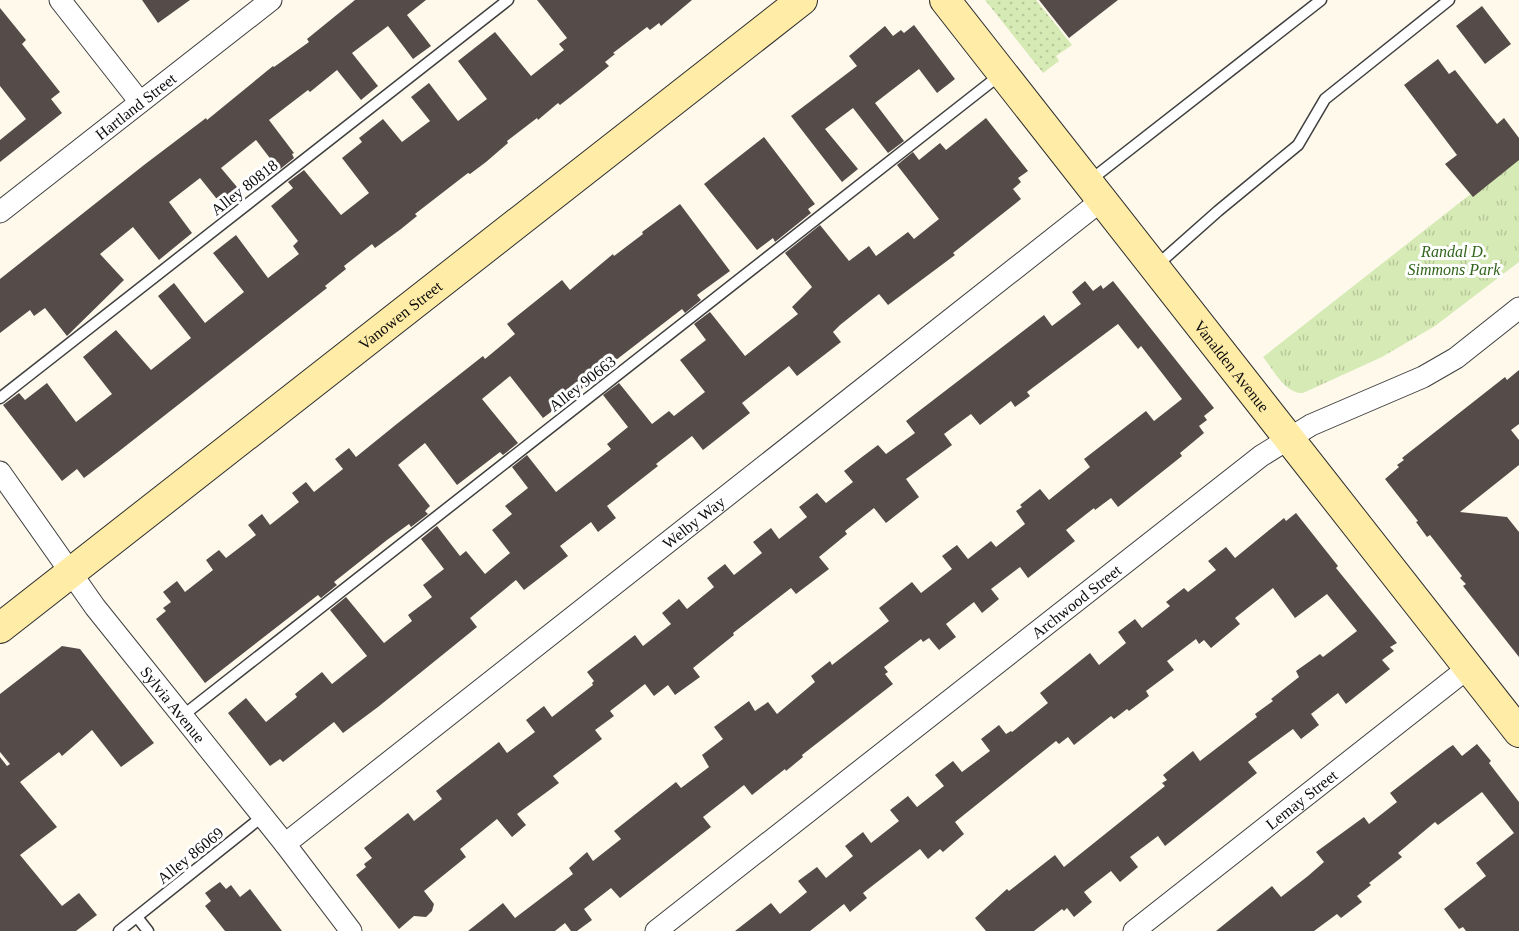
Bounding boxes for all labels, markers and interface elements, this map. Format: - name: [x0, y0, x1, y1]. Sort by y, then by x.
- street label: Hartland Street: [92, 69, 180, 143]
- street label: Alley 80818: [208, 156, 281, 219]
- park label: Randal D. Simmons Park: [1408, 243, 1501, 278]
- street label: Vanowen Street: [355, 277, 446, 353]
- street label: Vanalden Avenue: [1191, 317, 1273, 415]
- street label: Alley 90663: [546, 352, 619, 415]
- street label: Welby Way: [659, 493, 729, 552]
- street label: Archwood Street: [1028, 561, 1125, 642]
- street label: Sylvia Avenue: [137, 663, 208, 746]
- street label: Lemay Street: [1263, 766, 1341, 833]
- street label: Alley 86069: [154, 824, 227, 888]

